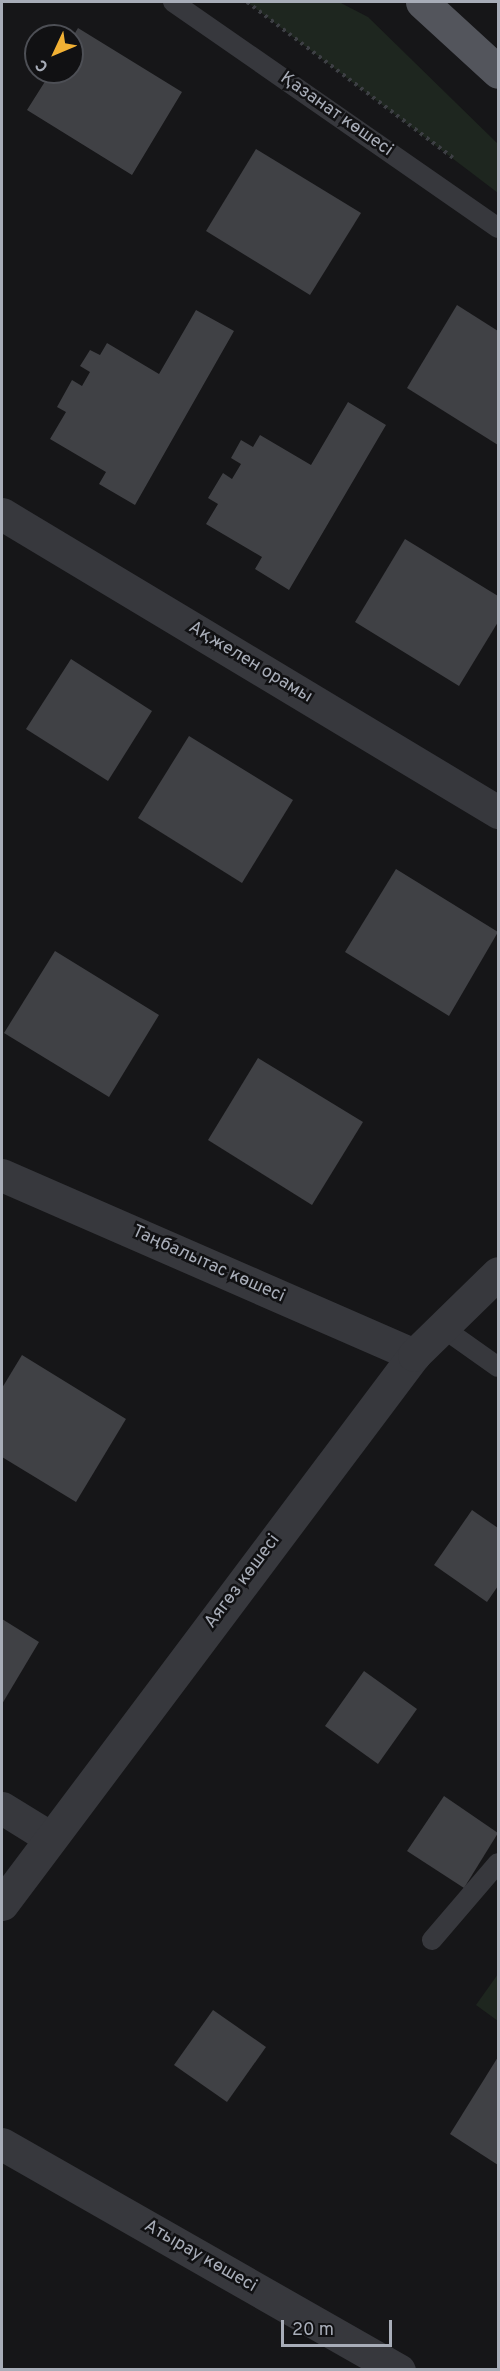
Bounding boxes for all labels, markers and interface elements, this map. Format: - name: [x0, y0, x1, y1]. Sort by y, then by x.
- north arrow: [24, 24, 84, 84]
- text: С: [32, 54, 53, 76]
- street label: Қазанат көшесі: [275, 68, 397, 162]
- street label: Ақжелен орамы: [184, 617, 316, 709]
- street label: Таңбалытас көшесі: [128, 1222, 288, 1308]
- street label: Аягөз көшесі: [201, 1531, 285, 1633]
- street label: Атырау көшесі: [140, 2216, 260, 2298]
- scale bar: [284, 2308, 395, 2346]
- text: 20 m: [292, 2319, 334, 2342]

